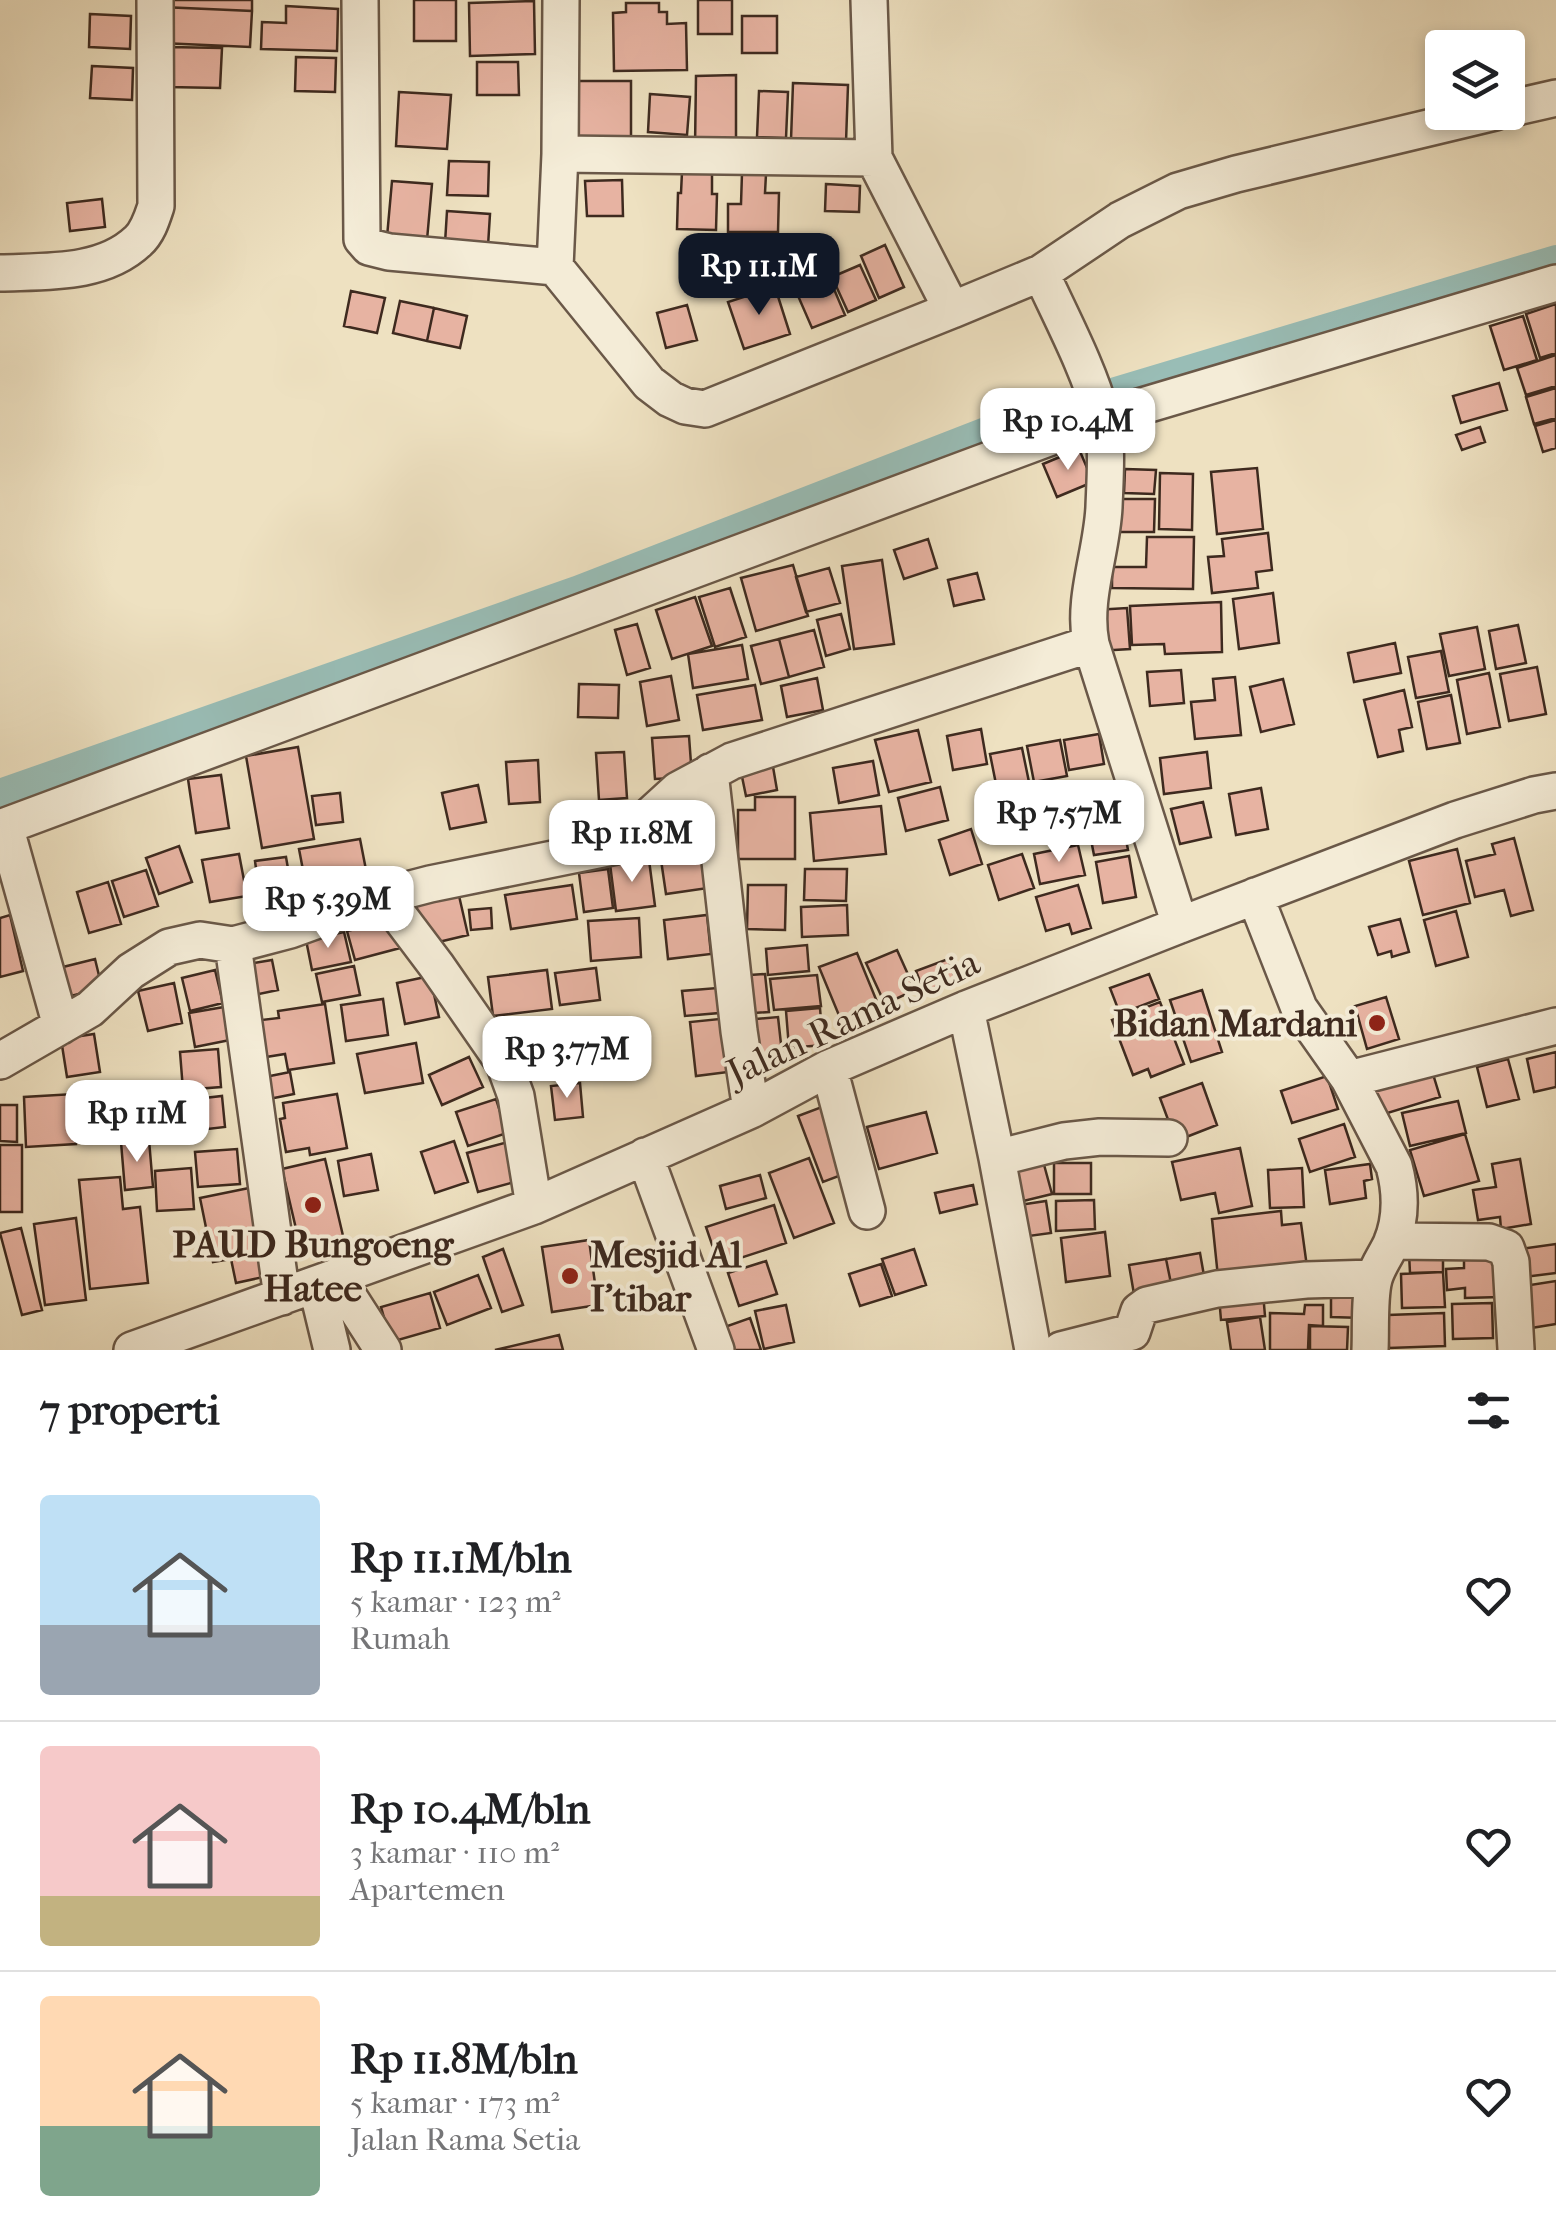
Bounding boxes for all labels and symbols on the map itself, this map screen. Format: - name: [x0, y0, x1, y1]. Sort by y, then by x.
- pin: Rp 11.1M: [656, 233, 862, 318]
- pin: Rp 10.4M: [965, 388, 1171, 473]
- pin: Rp 7.57M: [956, 780, 1162, 865]
- pin: Rp 11.8M: [529, 800, 735, 885]
- pin: Rp 5.39M: [225, 866, 431, 951]
- street label: Jalan Rama Setia: [717, 939, 987, 1097]
- place label: Bidan Mardani: [1113, 1001, 1358, 1046]
- marker: Bidan Mardani: [1366, 1012, 1388, 1034]
- pin: Rp 3.77M: [464, 1016, 670, 1101]
- pin: Rp 11M: [56, 1080, 218, 1165]
- marker: PAUD Bungoeng Hatee: [302, 1194, 324, 1216]
- place label: PAUD Bungoeng Hatee: [173, 1222, 455, 1311]
- place label: Mesjid Al I'tibar: [590, 1232, 742, 1321]
- marker: Mesjid Al I'tibar: [559, 1265, 581, 1287]

